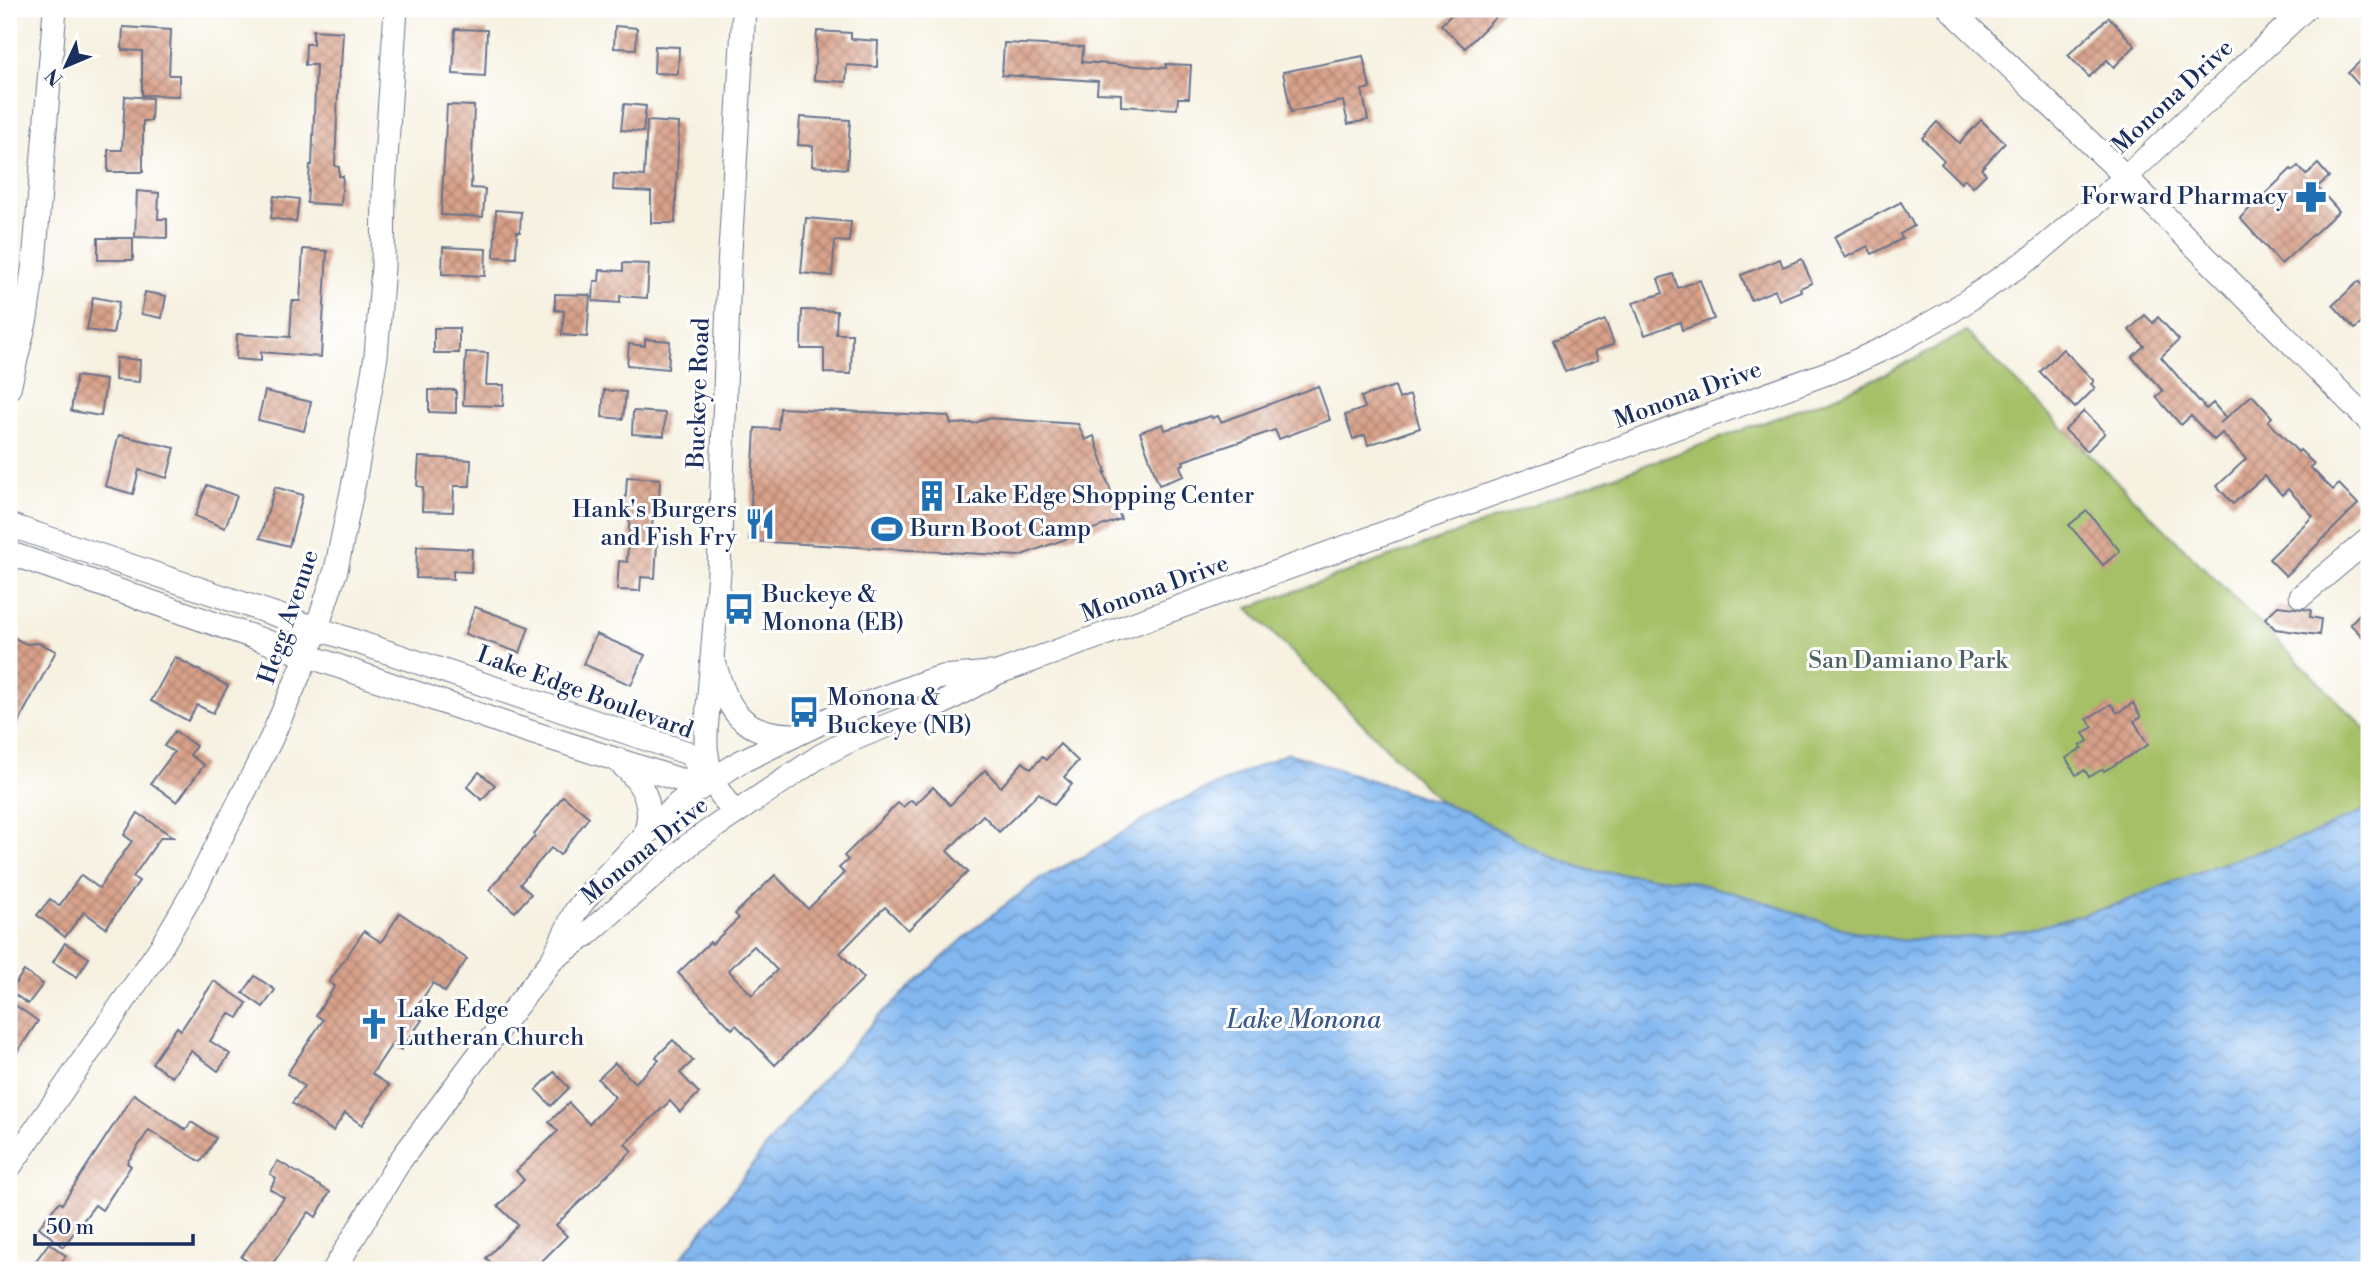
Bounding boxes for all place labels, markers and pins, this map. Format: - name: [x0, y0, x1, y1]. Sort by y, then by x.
- pharmacy icon: Forward Pharmacy: [2294, 180, 2328, 214]
- place label: Forward Pharmacy: [2081, 182, 2288, 212]
- building icon: Lake Edge Shopping Center: [915, 479, 949, 513]
- place label: Lake Edge Shopping Center: [955, 481, 1254, 511]
- place label: Hank's Burgers and Fish Fry: [572, 495, 737, 553]
- restaurant icon: Hank's Burgers and Fish Fry: [743, 507, 777, 541]
- sports icon: Burn Boot Camp: [870, 512, 904, 546]
- place label: Burn Boot Camp: [909, 514, 1091, 544]
- place label: Buckeye & Monona (EB): [761, 580, 904, 638]
- bus stop icon: Buckeye & Monona (EB): [722, 592, 756, 626]
- place label: Monona & Buckeye (NB): [826, 683, 972, 741]
- bus stop icon: Monona & Buckeye (NB): [787, 695, 821, 729]
- place label: Lake Edge Lutheran Church: [397, 995, 584, 1053]
- church icon: Lake Edge Lutheran Church: [357, 1007, 391, 1041]

